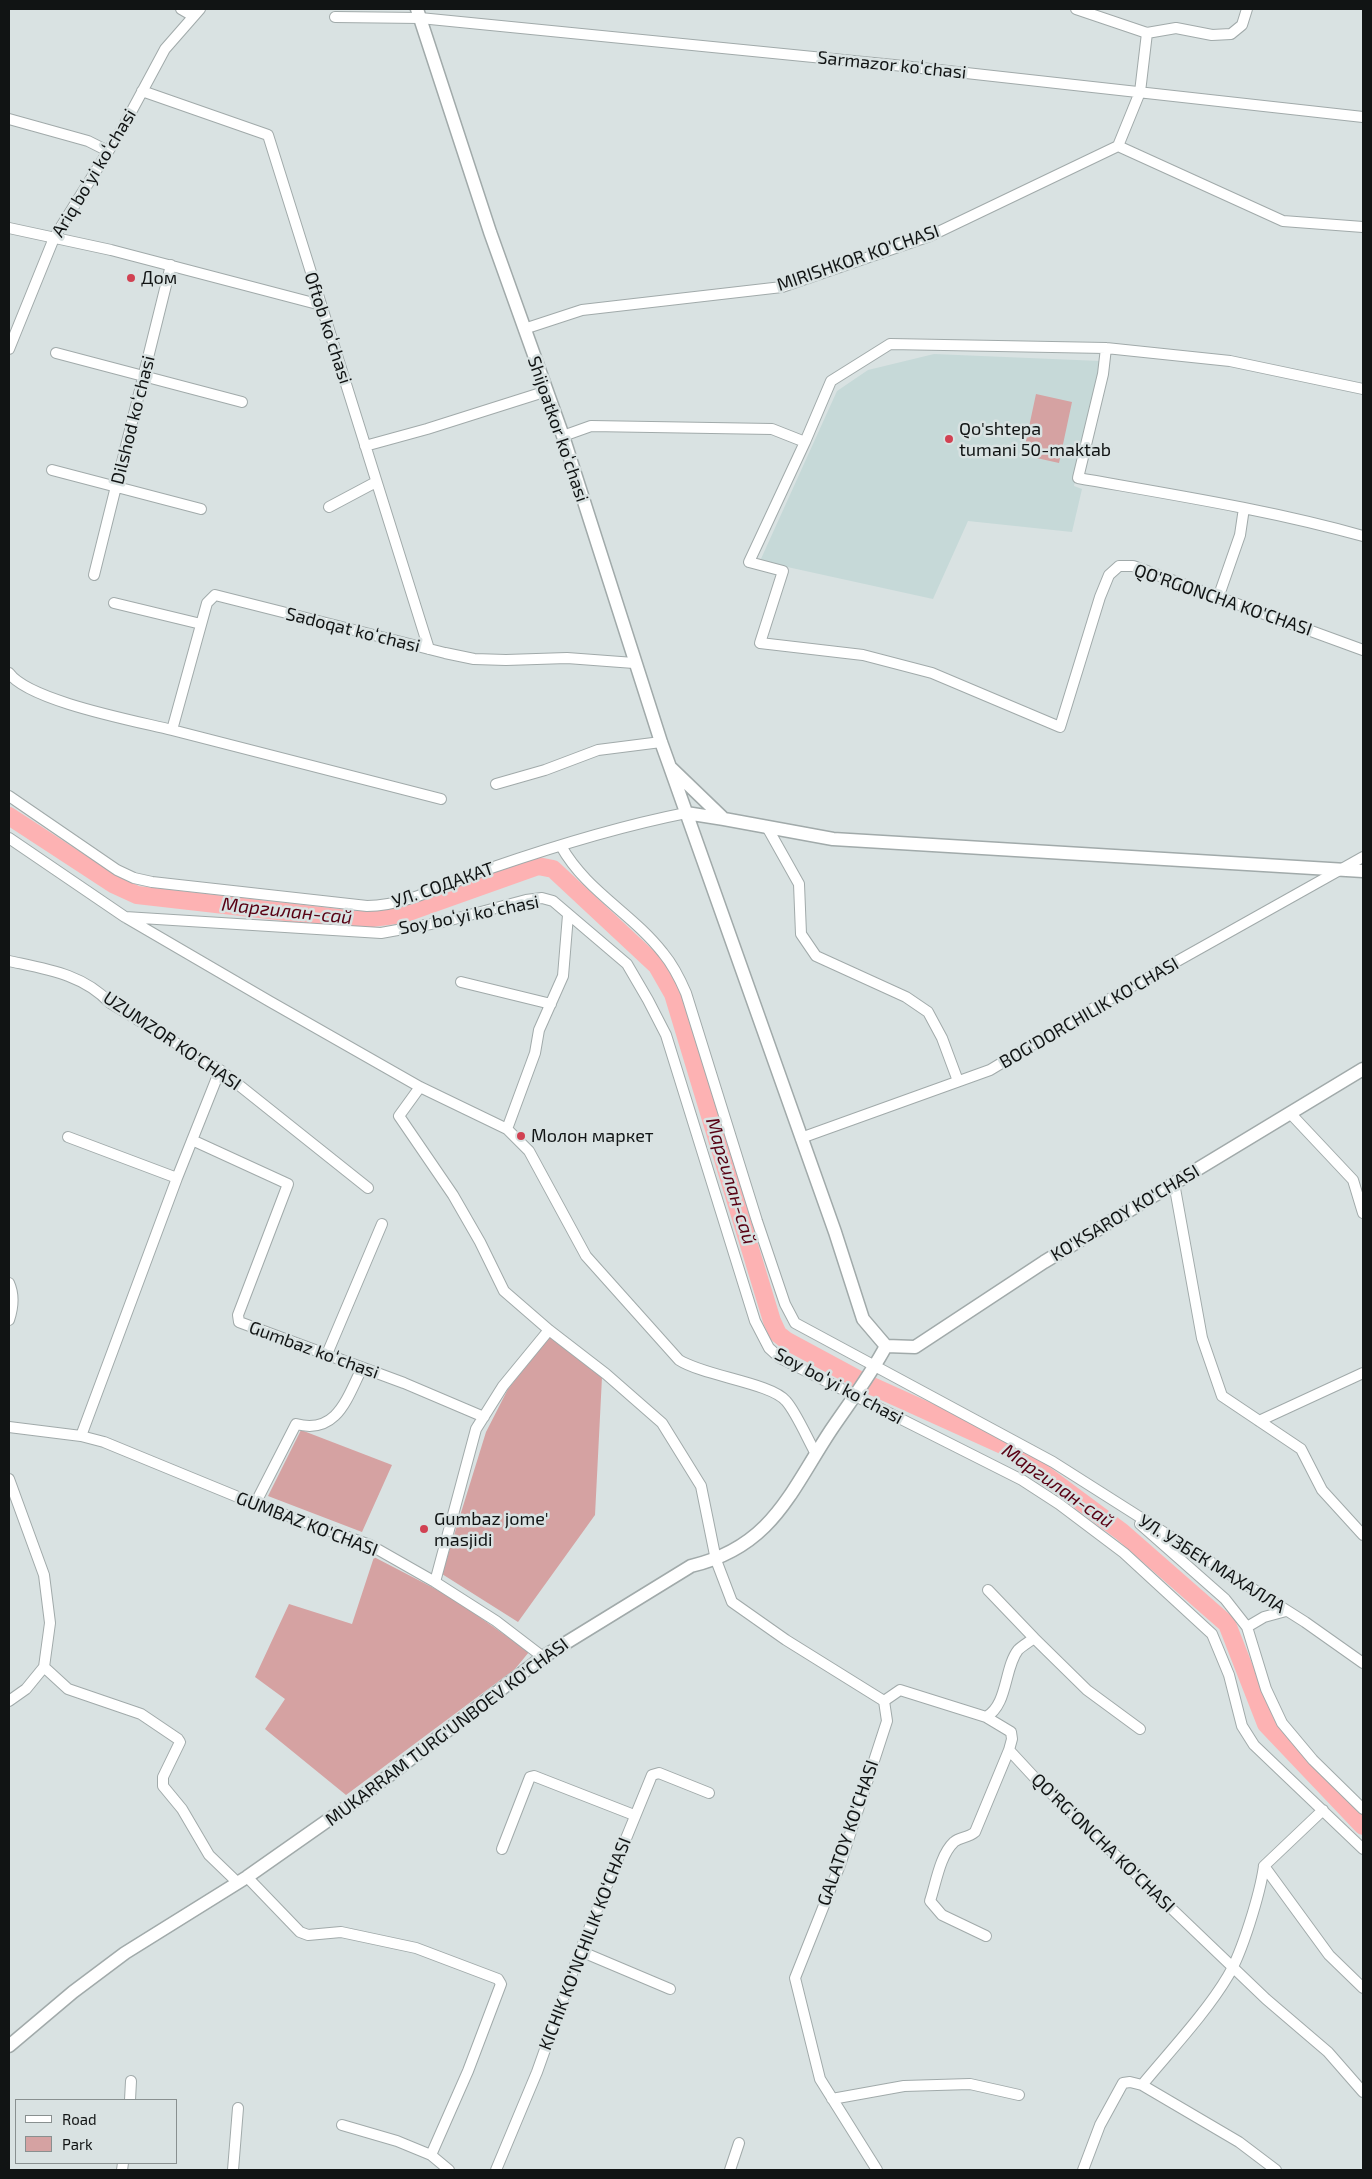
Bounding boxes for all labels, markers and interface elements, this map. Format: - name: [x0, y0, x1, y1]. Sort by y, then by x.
- street label: Sarmazor koʻchasi: [817, 46, 967, 84]
- street label: Ariq boʻyi koʻchasi: [47, 105, 141, 241]
- street label: MIRISHKOR KO'CHASI: [774, 220, 942, 296]
- place label: Дом: [141, 267, 177, 289]
- street label: Oftob koʻchasi: [300, 269, 356, 387]
- marker: Дом: [125, 272, 137, 284]
- street label: Dilshod koʻchasi: [107, 353, 159, 487]
- street label: Shijoatkor koʻchasi: [523, 353, 593, 505]
- place label: Qo'shtepa tumani 50-maktab: [959, 418, 1111, 460]
- marker: Qo'shtepa tumani 50-maktab: [943, 433, 955, 445]
- street label: QO'RGONCHA KO'CHASI: [1131, 559, 1315, 641]
- street label: Sadoqat koʻchasi: [284, 603, 422, 657]
- street label: УЛ. СОДАКАТ: [389, 858, 497, 912]
- street label: Soy boʻyi koʻchasi: [397, 891, 541, 939]
- water label: Маргилан-сай: [221, 893, 353, 929]
- street label: BOG'DORCHILIK KO'CHASI: [996, 953, 1182, 1073]
- street label: UZUMZOR KO'CHASI: [99, 987, 245, 1095]
- water label: Маргилан-сай: [701, 1115, 761, 1247]
- place label: Молон маркет: [531, 1125, 653, 1147]
- marker: Молон маркет: [515, 1130, 527, 1142]
- street label: KO'KSAROY KO'CHASI: [1047, 1160, 1203, 1266]
- street label: Gumbaz koʻchasi: [246, 1316, 382, 1384]
- street label: Soy boʻyi koʻchasi: [771, 1343, 907, 1429]
- water label: Маргилан-сай: [998, 1439, 1118, 1533]
- street label: GUMBAZ KO'CHASI: [233, 1487, 381, 1561]
- place label: Gumbaz jome' masjidi: [434, 1508, 548, 1550]
- street label: УЛ. УЗБЕК МАХАЛЛА: [1135, 1510, 1289, 1618]
- marker: Gumbaz jome' masjidi: [418, 1523, 430, 1535]
- street label: MUKARRAM TURG'UNBOEV KO'CHASI: [321, 1633, 573, 1831]
- street label: GALATOY KO'CHASI: [813, 1757, 883, 1909]
- street label: QO‘RG‘ONCHA KO‘CHASI: [1027, 1769, 1179, 1917]
- street label: KICHIK KO‘NCHILIK KO‘CHASI: [534, 1835, 636, 2053]
- legend: [15, 2099, 178, 2164]
- text: Road: [62, 2110, 97, 2128]
- text: Park: [62, 2135, 93, 2153]

